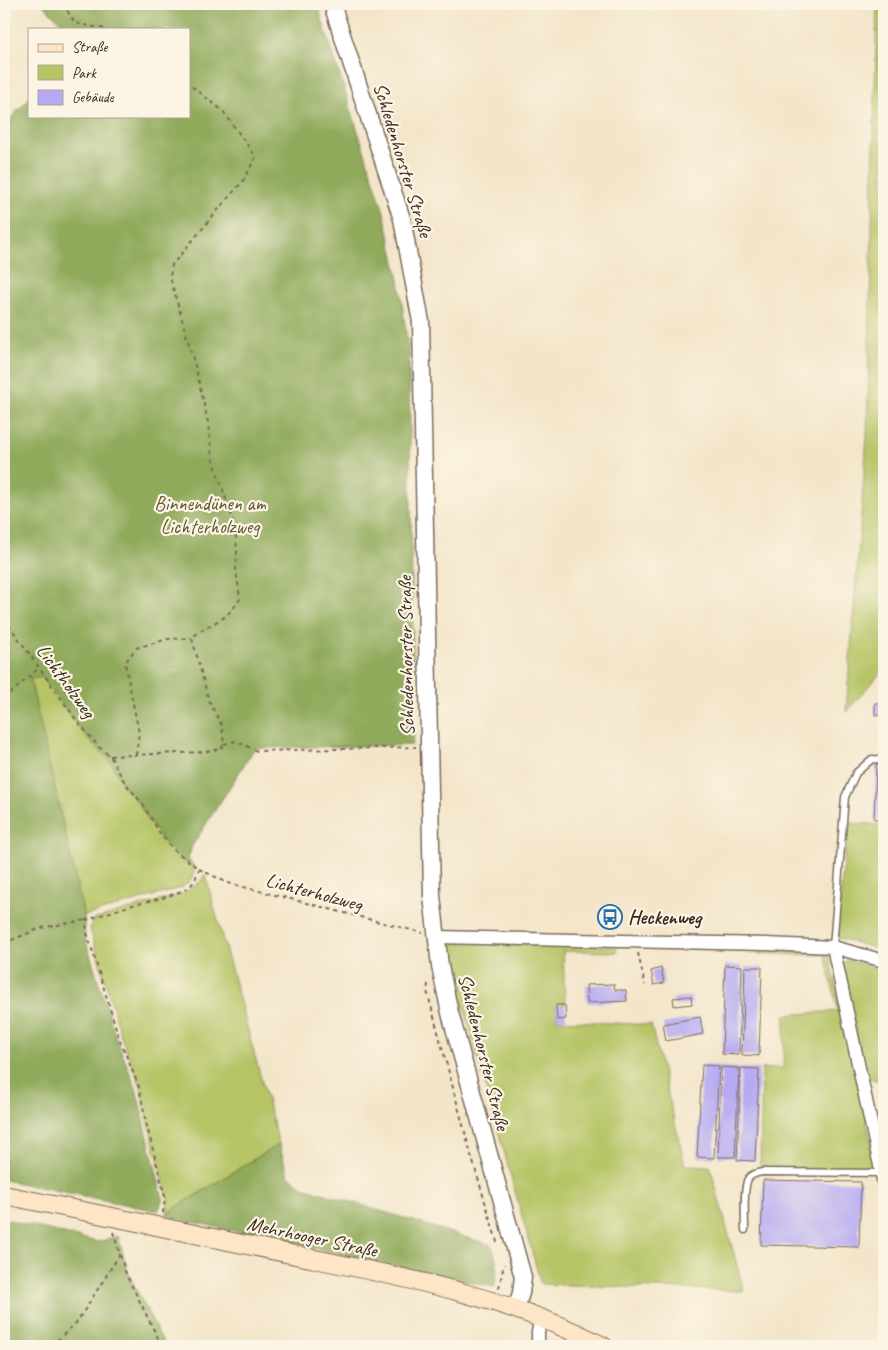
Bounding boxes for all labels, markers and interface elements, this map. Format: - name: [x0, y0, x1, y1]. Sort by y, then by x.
- legend: [28, 28, 190, 118]
- text: Straße: [72, 38, 108, 57]
- text: Park: [72, 64, 97, 83]
- street label: Schledenhorster Straße: [368, 80, 439, 242]
- text: Gebäude: [72, 88, 115, 107]
- park label: Binnendünen am Lichterholzweg: [154, 491, 267, 539]
- street label: Schledenhorster Straße: [392, 574, 420, 736]
- street label: Lichtholzweg: [31, 639, 102, 724]
- street label: Lichterholzweg: [263, 867, 367, 917]
- bus stop icon: Heckenweg: [597, 904, 623, 930]
- place label: Heckenweg: [628, 905, 703, 930]
- street label: Schledenhorster Straße: [453, 971, 516, 1134]
- street label: Mehrhooger Straße: [245, 1211, 381, 1263]

